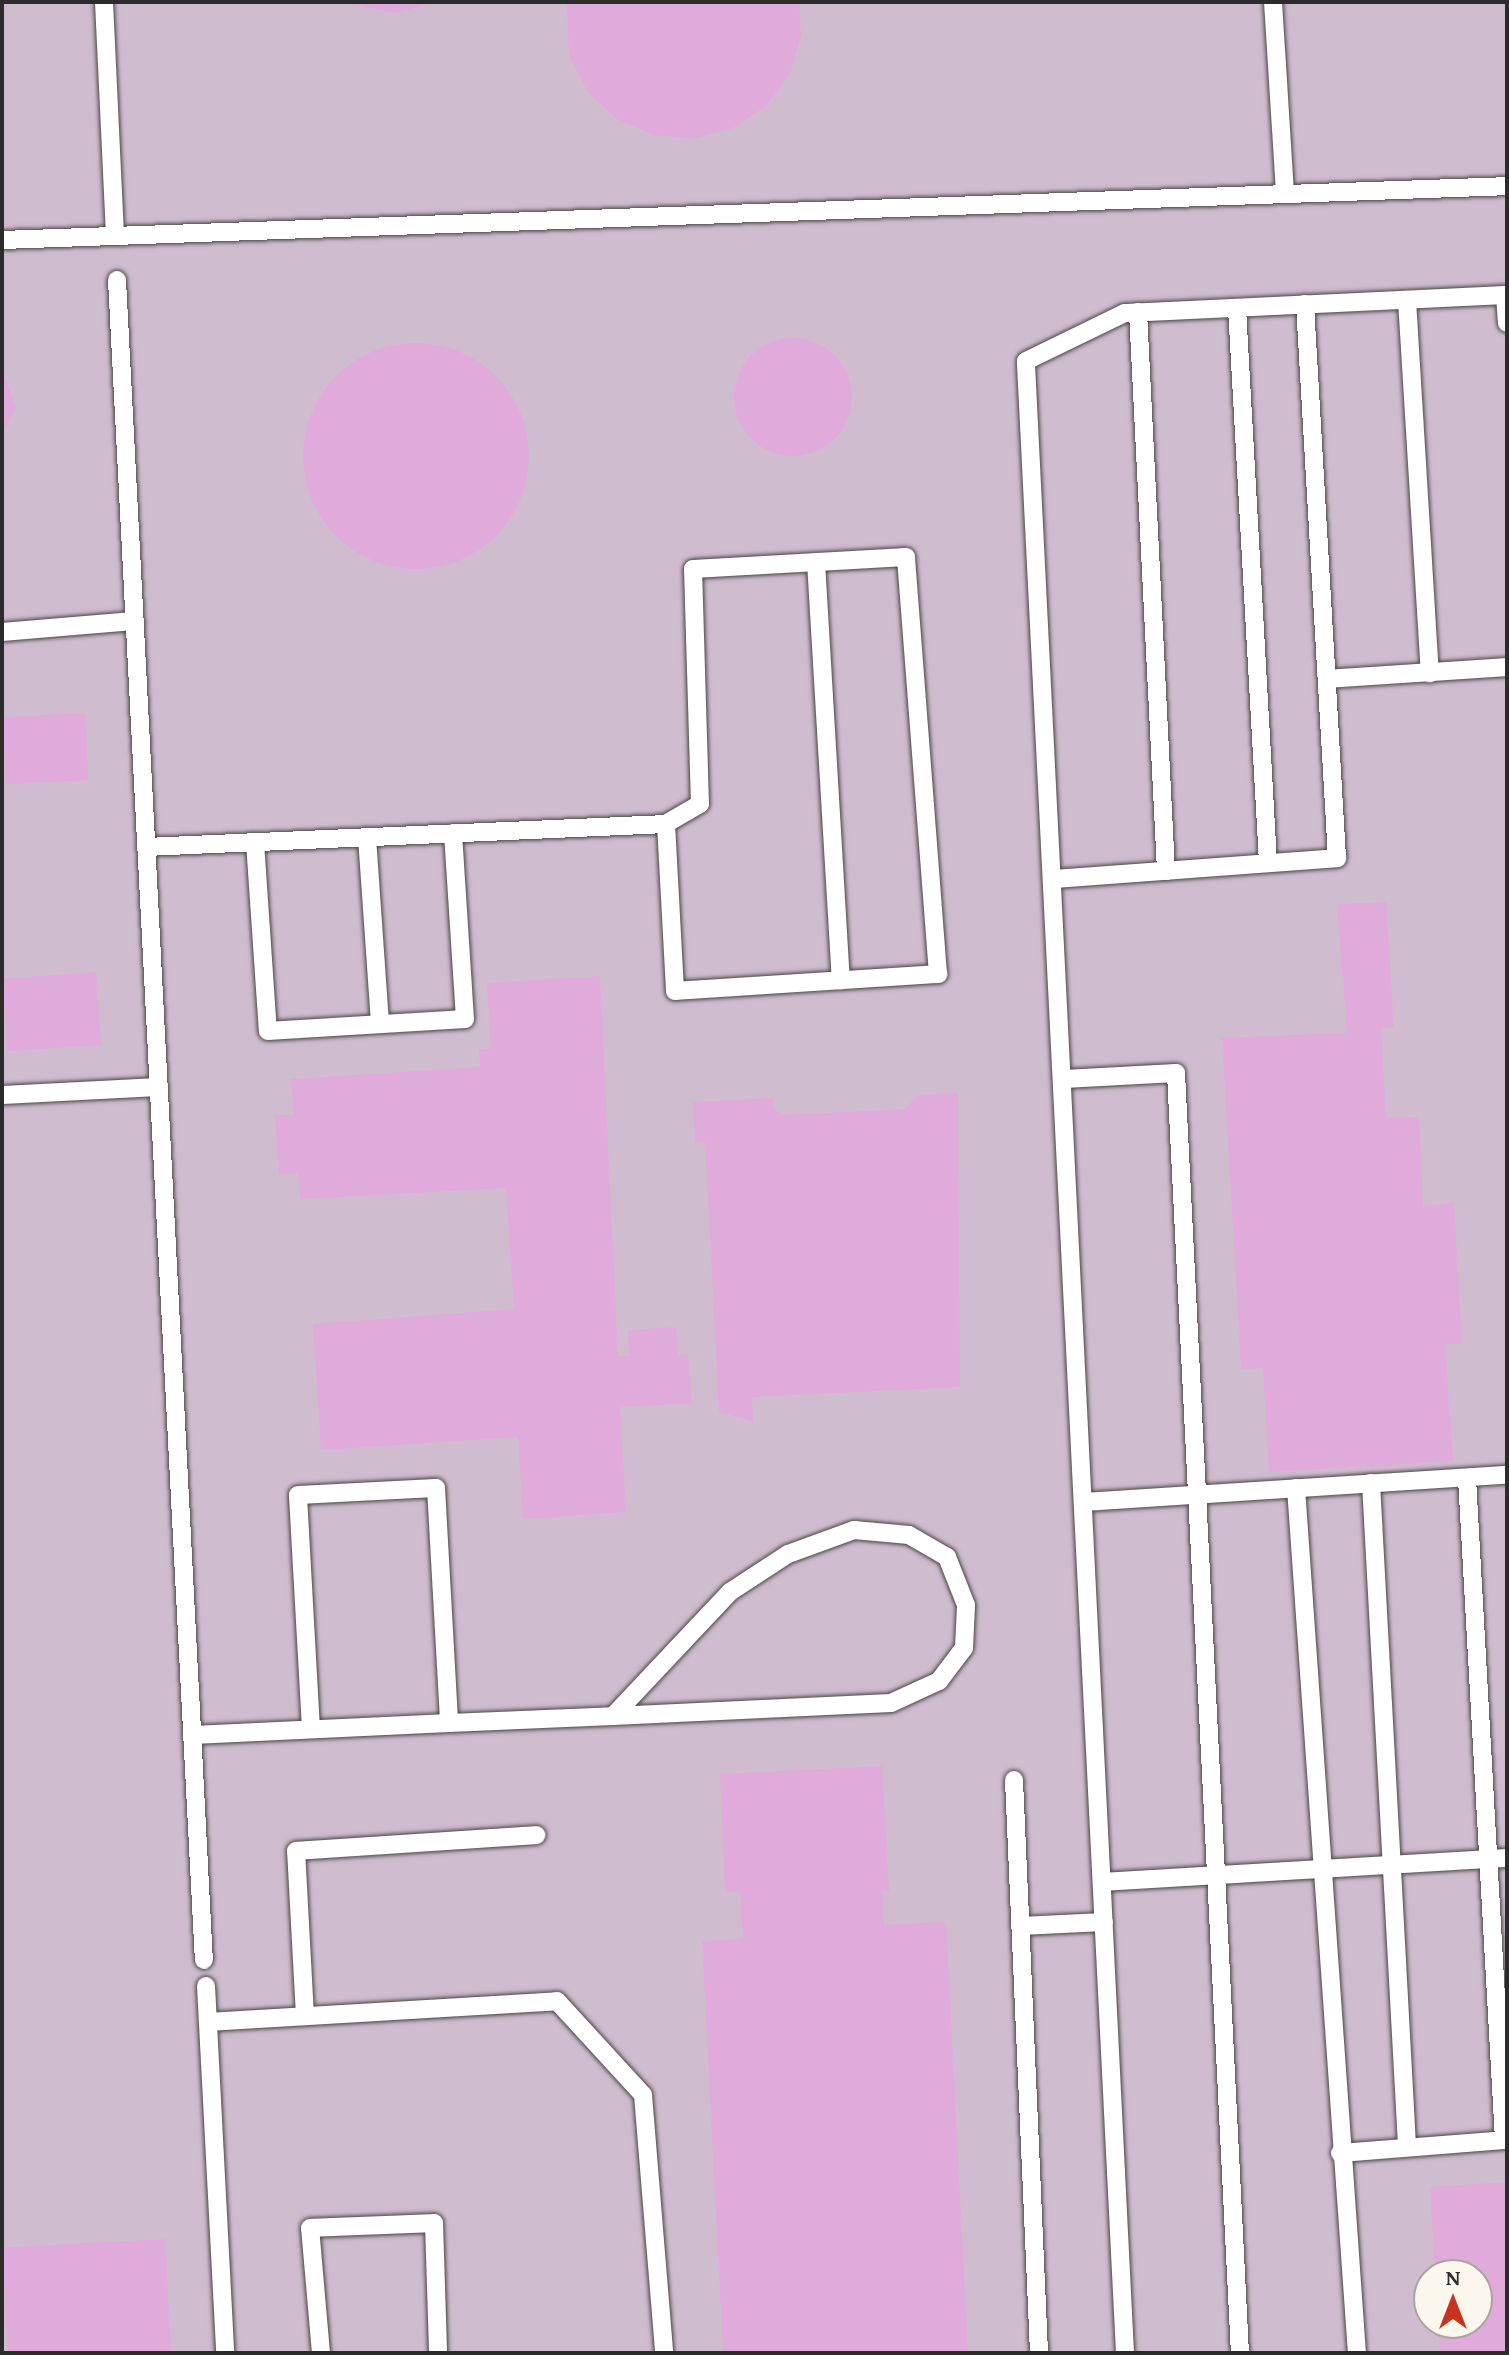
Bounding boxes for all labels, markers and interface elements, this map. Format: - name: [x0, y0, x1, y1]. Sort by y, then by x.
- north arrow: [1413, 2259, 1493, 2339]
- text: N: [1446, 2261, 1460, 2293]

